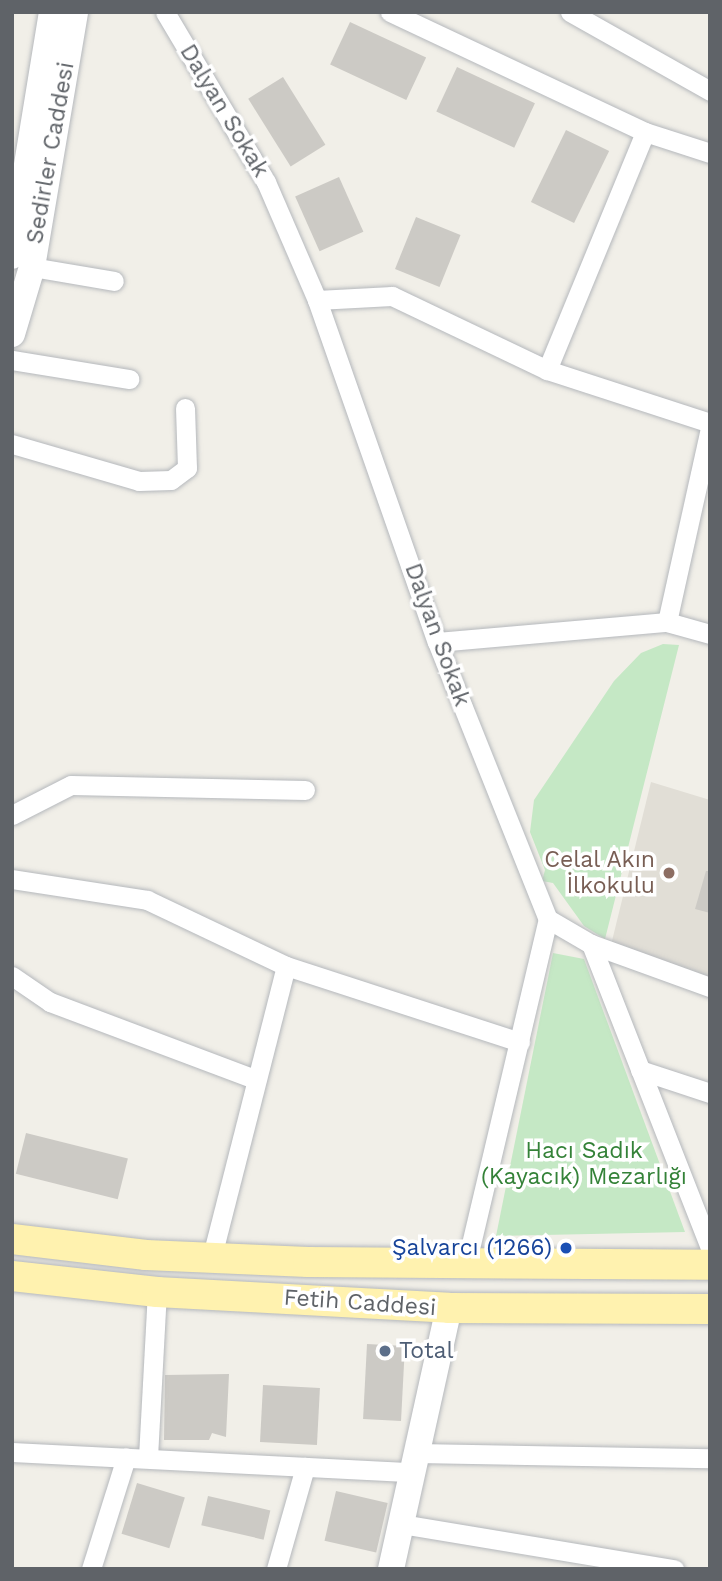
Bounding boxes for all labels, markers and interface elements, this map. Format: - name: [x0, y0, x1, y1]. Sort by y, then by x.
- street label: Dalyan Sokak: [174, 40, 274, 182]
- street label: Sedirler Caddesi: [21, 60, 81, 246]
- street label: Dalyan Sokak: [398, 560, 476, 710]
- place label: Celal Akın İlkokulu: [542, 846, 655, 900]
- marker: Celal Akın İlkokulu: [661, 865, 677, 881]
- park label: Hacı Sadık (Kayacık) Mezarlığı: [481, 1137, 687, 1191]
- place label: Şalvarcı (1266): [392, 1234, 552, 1262]
- marker: Şalvarcı (1266): [558, 1240, 574, 1256]
- street label: Fetih Caddesi: [283, 1284, 437, 1322]
- place label: Total: [399, 1337, 454, 1365]
- marker: Total: [377, 1343, 393, 1359]

